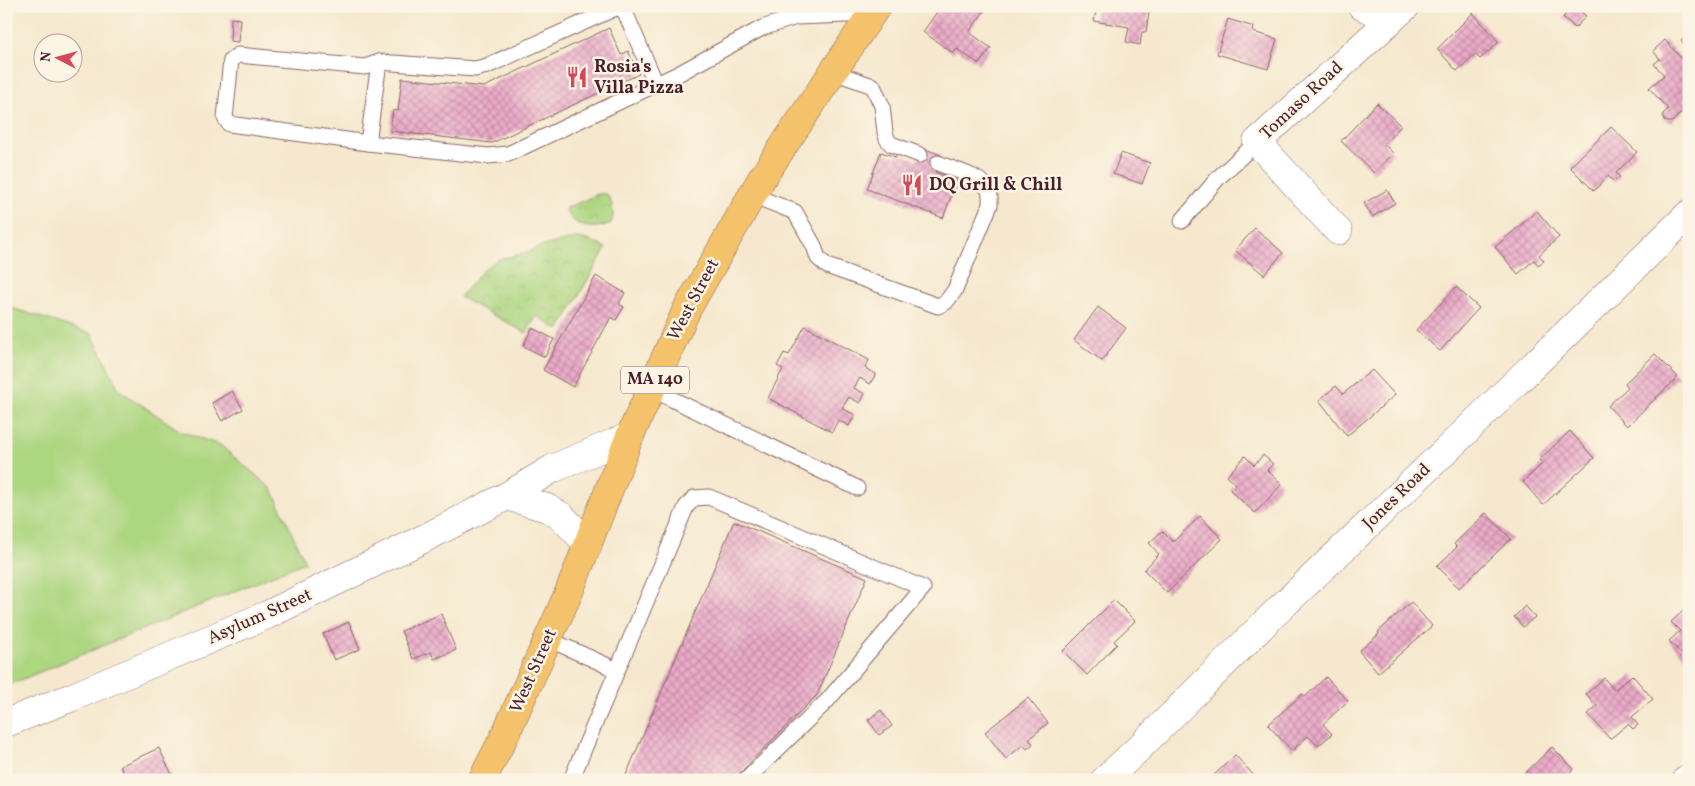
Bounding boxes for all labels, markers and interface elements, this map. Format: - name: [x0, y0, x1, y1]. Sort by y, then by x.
- north arrow: [32, 32, 82, 82]
- text: N: [37, 51, 57, 63]
- place label: Rosia's Villa Pizza: [594, 55, 684, 101]
- street label: Tomaso Road: [1255, 56, 1349, 146]
- restaurant icon: Rosia's Villa Pizza: [564, 64, 590, 90]
- restaurant icon: DQ Grill & Chill: [899, 172, 925, 198]
- place label: DQ Grill & Chill: [929, 173, 1062, 198]
- street label: West Street: [662, 254, 726, 346]
- road number: MA 140: [621, 366, 689, 394]
- street label: Jones Road: [1357, 458, 1437, 536]
- street label: Asylum Street: [204, 583, 316, 651]
- street label: West Street: [504, 625, 564, 717]

